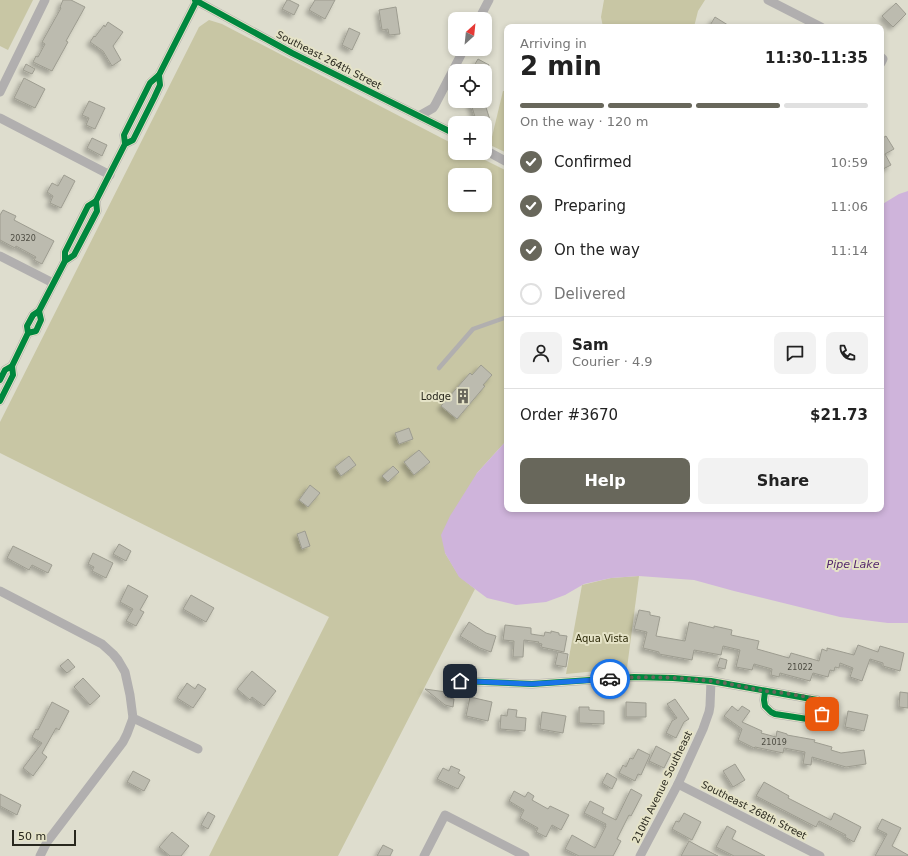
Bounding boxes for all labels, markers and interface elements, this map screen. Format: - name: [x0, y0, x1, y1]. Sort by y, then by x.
- north arrow: [448, 12, 492, 56]
- map controls: [448, 12, 492, 212]
- street label: Southeast 264th Street: [275, 29, 383, 91]
- text: Arriving in: [520, 36, 587, 51]
- text: 11:30–11:35: [765, 49, 868, 67]
- text: 2 min: [520, 51, 602, 81]
- button: locate: [448, 64, 492, 108]
- text: On the way · 120 m: [520, 114, 648, 129]
- button: +: [448, 116, 492, 160]
- icon: check: [520, 151, 542, 173]
- text: Confirmed: [554, 153, 632, 171]
- text: 10:59: [831, 155, 868, 170]
- button: −: [448, 168, 492, 212]
- icon: check: [520, 195, 542, 217]
- text: Preparing: [554, 197, 626, 215]
- text: 11:06: [831, 199, 868, 214]
- house number: 20320: [10, 234, 36, 243]
- icon: check: [520, 239, 542, 261]
- text: On the way: [554, 241, 640, 259]
- text: 11:14: [831, 243, 868, 258]
- text: Delivered: [554, 285, 626, 303]
- button: person: [520, 332, 562, 374]
- button: chat: [774, 332, 816, 374]
- button: phone: [826, 332, 868, 374]
- text: Sam: [572, 336, 609, 354]
- text: Courier · 4.9: [572, 354, 653, 369]
- building icon: Lodge: [454, 387, 472, 405]
- place label: Lodge: [421, 391, 451, 402]
- text: Order #3670: [520, 406, 618, 424]
- text: $21.73: [810, 406, 868, 424]
- button: Help: [520, 458, 690, 504]
- button: Share: [698, 458, 868, 504]
- water label: Pipe Lake: [827, 558, 880, 571]
- park label: Aqua Vista: [575, 633, 629, 644]
- courier: [590, 659, 630, 699]
- house number: 21022: [787, 663, 813, 672]
- pin: [443, 664, 477, 698]
- icon: car: [599, 668, 621, 690]
- icon: home: [449, 670, 471, 692]
- pin: [805, 697, 839, 731]
- icon: bag: [811, 703, 833, 725]
- street label: 210th Avenue Southeast: [630, 729, 694, 845]
- house number: 21019: [761, 738, 787, 747]
- street label: Southeast 268th Street: [700, 779, 808, 841]
- scale bar: [12, 828, 76, 847]
- text: 50 m: [18, 830, 46, 843]

